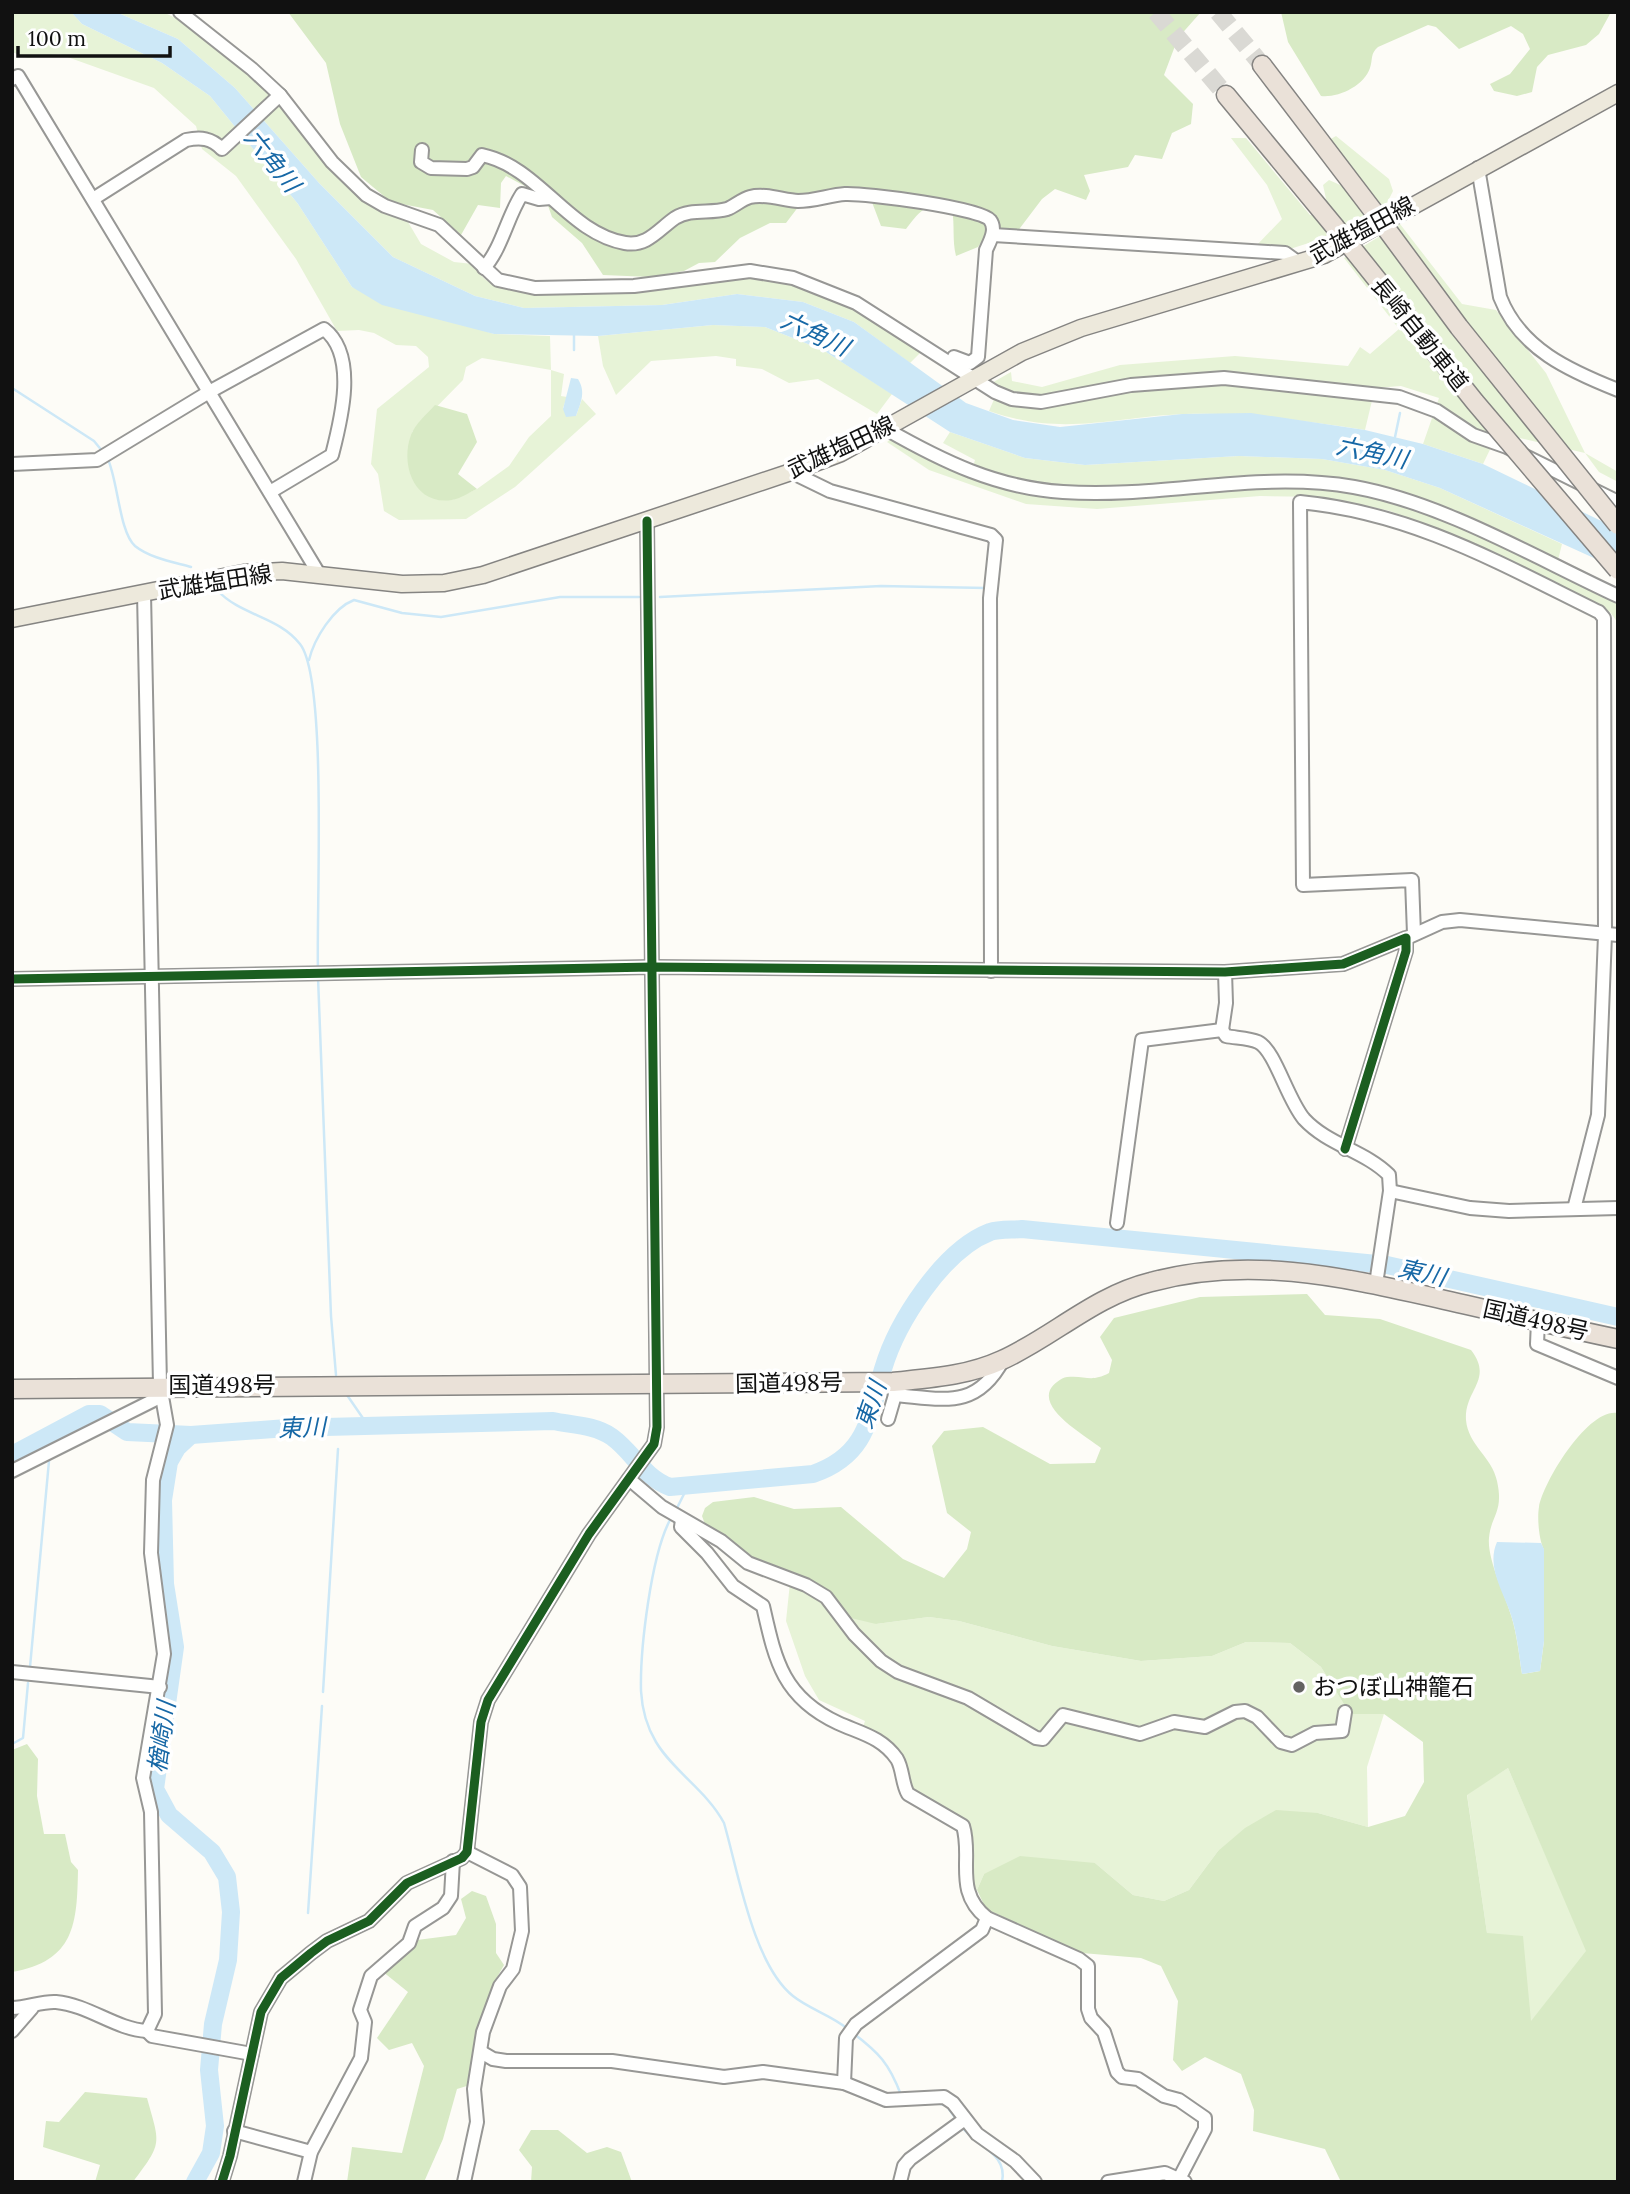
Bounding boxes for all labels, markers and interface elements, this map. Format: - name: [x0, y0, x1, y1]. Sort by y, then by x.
- scale bar: [18, 14, 170, 58]
- text: 100 m: [28, 25, 86, 52]
- water label: 六角川: [238, 123, 309, 201]
- street label: 武雄塩田線: [1304, 190, 1419, 269]
- street label: 長崎自動車道: [1366, 271, 1475, 396]
- water label: 六角川: [776, 304, 857, 364]
- street label: 武雄塩田線: [783, 409, 899, 484]
- water label: 六角川: [1334, 430, 1413, 476]
- street label: 武雄塩田線: [156, 558, 274, 605]
- water label: 東川: [1395, 1252, 1452, 1294]
- street label: 国道498号: [1480, 1293, 1592, 1346]
- street label: 国道498号: [735, 1367, 843, 1398]
- street label: 国道498号: [168, 1370, 276, 1399]
- water label: 東川: [848, 1374, 894, 1433]
- water label: 東川: [277, 1411, 330, 1444]
- place label: おつぼ山神籠石: [1313, 1672, 1474, 1701]
- marker: おつぼ山神籠石: [1291, 1679, 1307, 1695]
- water label: 楢崎川: [141, 1696, 182, 1775]

